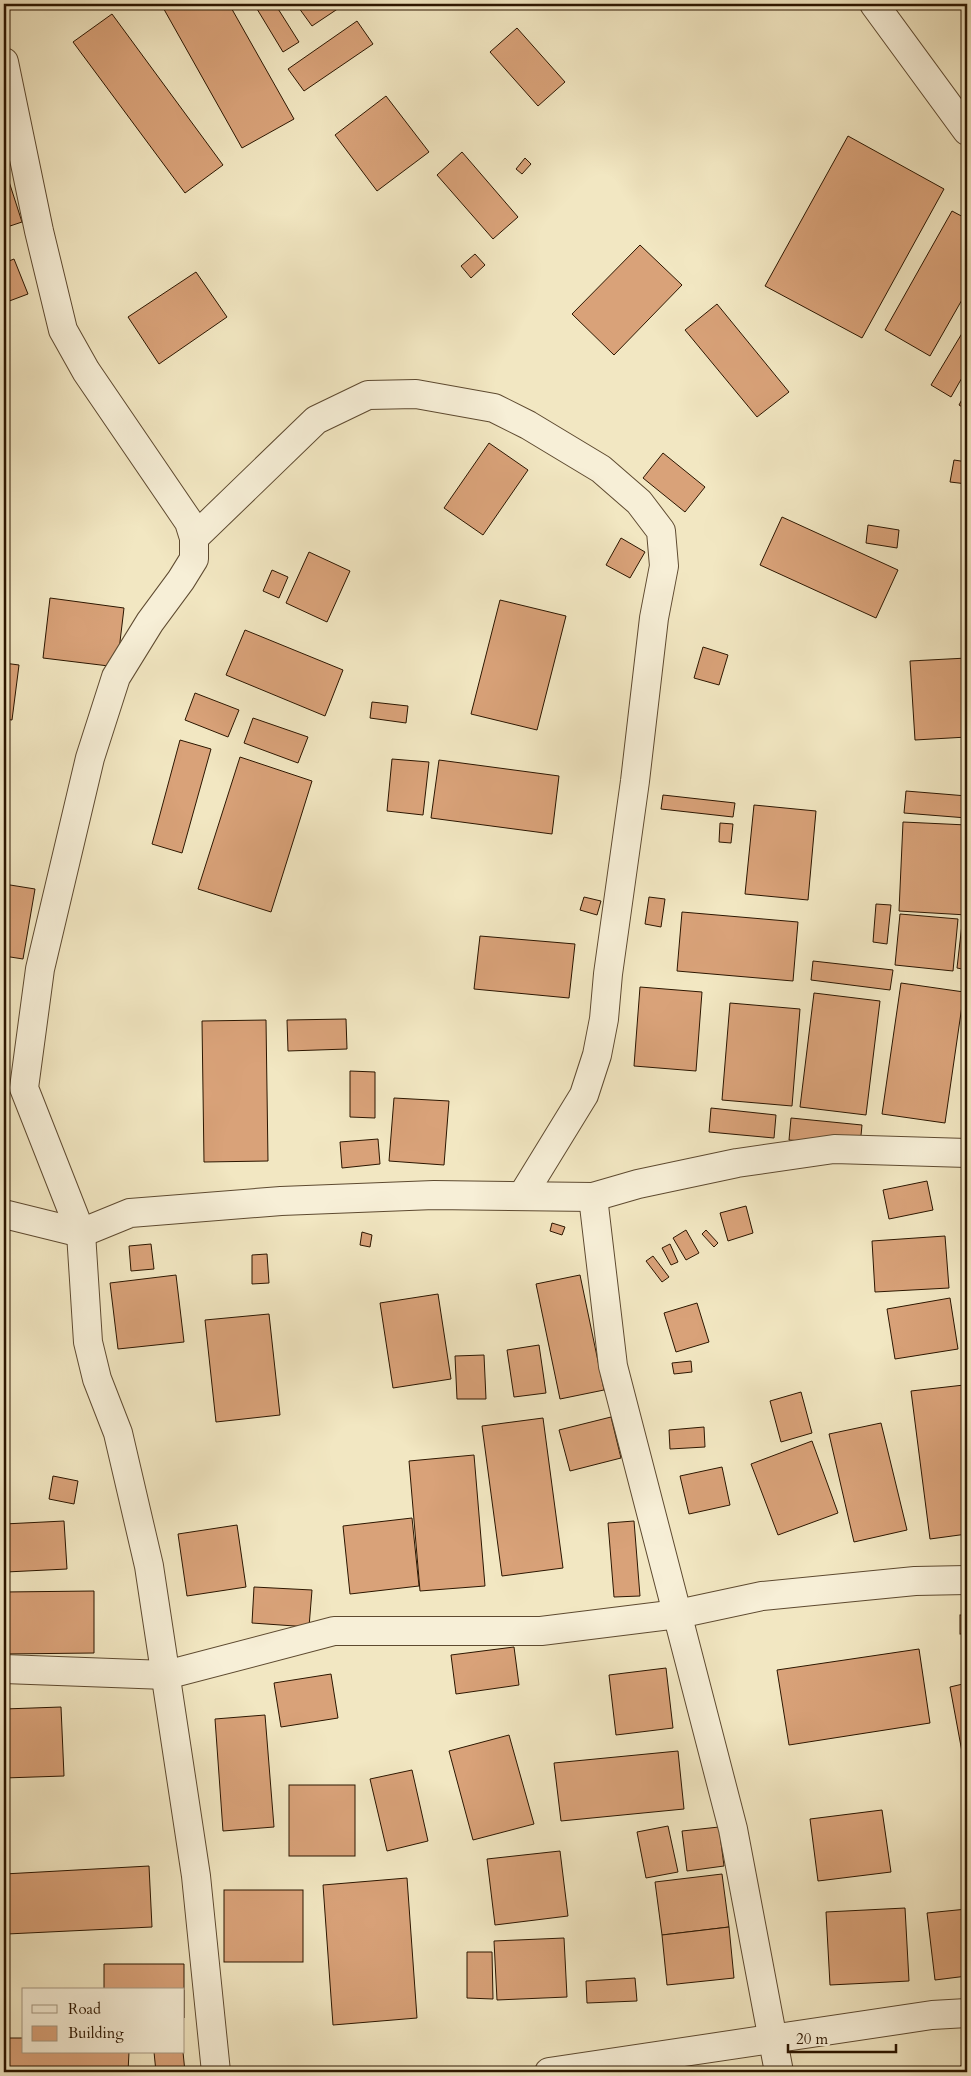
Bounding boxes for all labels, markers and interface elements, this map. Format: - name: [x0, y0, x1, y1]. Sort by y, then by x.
- legend: [22, 1988, 185, 2054]
- text: Road: [68, 1999, 101, 2019]
- scale bar: [788, 2021, 896, 2053]
- text: Building: [68, 2023, 124, 2043]
- text: 20 m: [796, 2029, 828, 2049]

